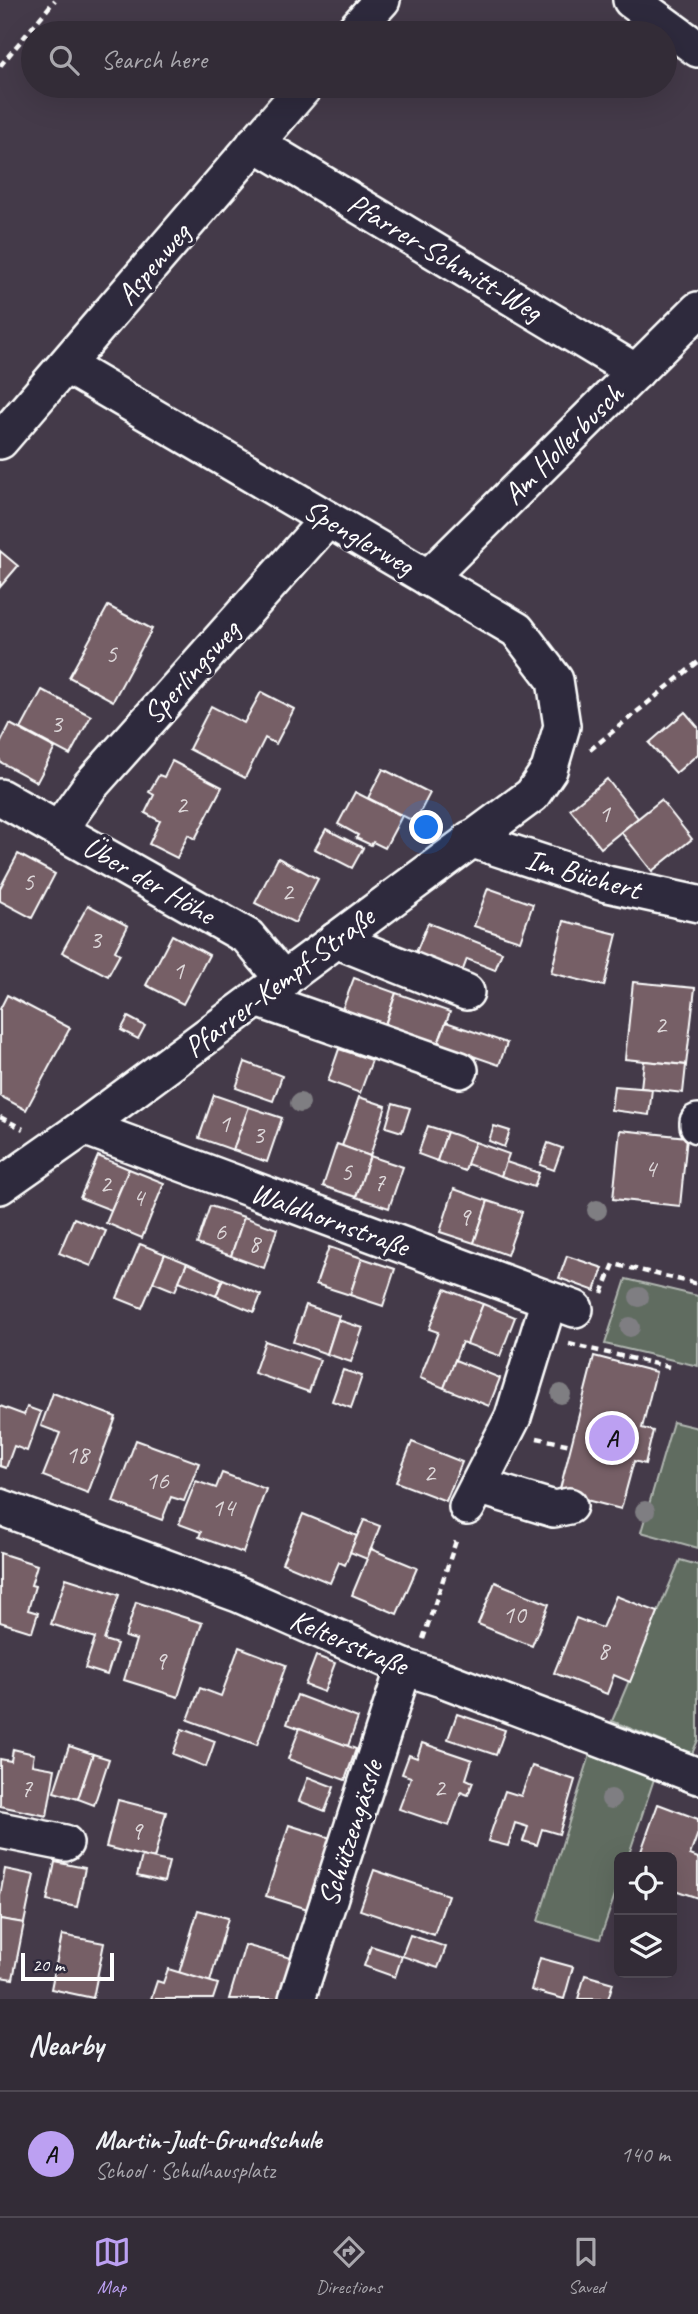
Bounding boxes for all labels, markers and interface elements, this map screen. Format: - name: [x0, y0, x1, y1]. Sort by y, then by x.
- search box: [21, 21, 677, 98]
- icon: search: [45, 41, 83, 79]
- text: Search here: [101, 43, 207, 76]
- street label: Pfarrer-Schmitt-Weg: [341, 184, 550, 331]
- street label: Aspenweg: [108, 213, 200, 313]
- street label: Am Hollerbusch: [494, 374, 633, 513]
- street label: Spenglerweg: [297, 490, 422, 584]
- street label: Sperlingsweg: [134, 610, 249, 732]
- house number: 5: [105, 637, 118, 670]
- house number: 3: [50, 707, 64, 740]
- house number: 2: [175, 788, 189, 821]
- house number: 1: [598, 797, 611, 830]
- your location: [409, 810, 443, 844]
- street label: Über der Höhe: [76, 827, 224, 934]
- street label: Im Büchert: [521, 840, 648, 909]
- house number: 5: [22, 865, 35, 898]
- house number: 2: [281, 875, 295, 908]
- street label: Pfarrer-Kempf-Straße: [176, 897, 383, 1066]
- house number: 3: [89, 923, 103, 956]
- house number: 1: [172, 954, 185, 987]
- house number: 2: [654, 1008, 668, 1041]
- house number: 1: [218, 1107, 231, 1140]
- house number: 3: [252, 1118, 266, 1151]
- house number: 4: [644, 1152, 658, 1185]
- house number: 5: [340, 1155, 353, 1188]
- house number: 7: [373, 1166, 386, 1199]
- house number: 2: [99, 1167, 113, 1200]
- street label: Waldhornstraße: [246, 1173, 416, 1266]
- house number: 4: [132, 1181, 146, 1214]
- house number: 9: [458, 1200, 472, 1233]
- house number: 6: [214, 1215, 227, 1248]
- house number: 8: [248, 1227, 262, 1260]
- pin: A: [589, 1412, 635, 1464]
- house number: 18: [65, 1438, 91, 1471]
- house number: 2: [423, 1456, 437, 1489]
- house number: 16: [145, 1464, 170, 1497]
- house number: 14: [211, 1491, 237, 1524]
- house number: 10: [502, 1598, 528, 1631]
- street label: Kelterstraße: [284, 1600, 416, 1685]
- house number: 8: [597, 1634, 611, 1667]
- house number: 9: [154, 1644, 168, 1677]
- street label: Schützengässle: [309, 1753, 392, 1911]
- house number: 2: [433, 1771, 447, 1804]
- house number: 7: [20, 1772, 33, 1805]
- house number: 9: [130, 1814, 144, 1847]
- map controls: [614, 1852, 677, 1978]
- button: locate: [614, 1852, 677, 1915]
- button: layers: [614, 1915, 677, 1978]
- scale bar: [21, 1950, 114, 1982]
- text: 20 m: [32, 1953, 64, 1977]
- text: Nearby: [28, 2026, 104, 2064]
- text: Martin-Judt-Grundschule: [95, 2123, 322, 2156]
- text: A: [45, 2140, 57, 2169]
- text: 140 m: [621, 2140, 670, 2169]
- text: School · Schulhausplatz: [95, 2156, 275, 2185]
- tab: Map: [93, 2233, 131, 2299]
- tab: Directions: [316, 2233, 382, 2299]
- tab: Saved: [567, 2233, 605, 2299]

